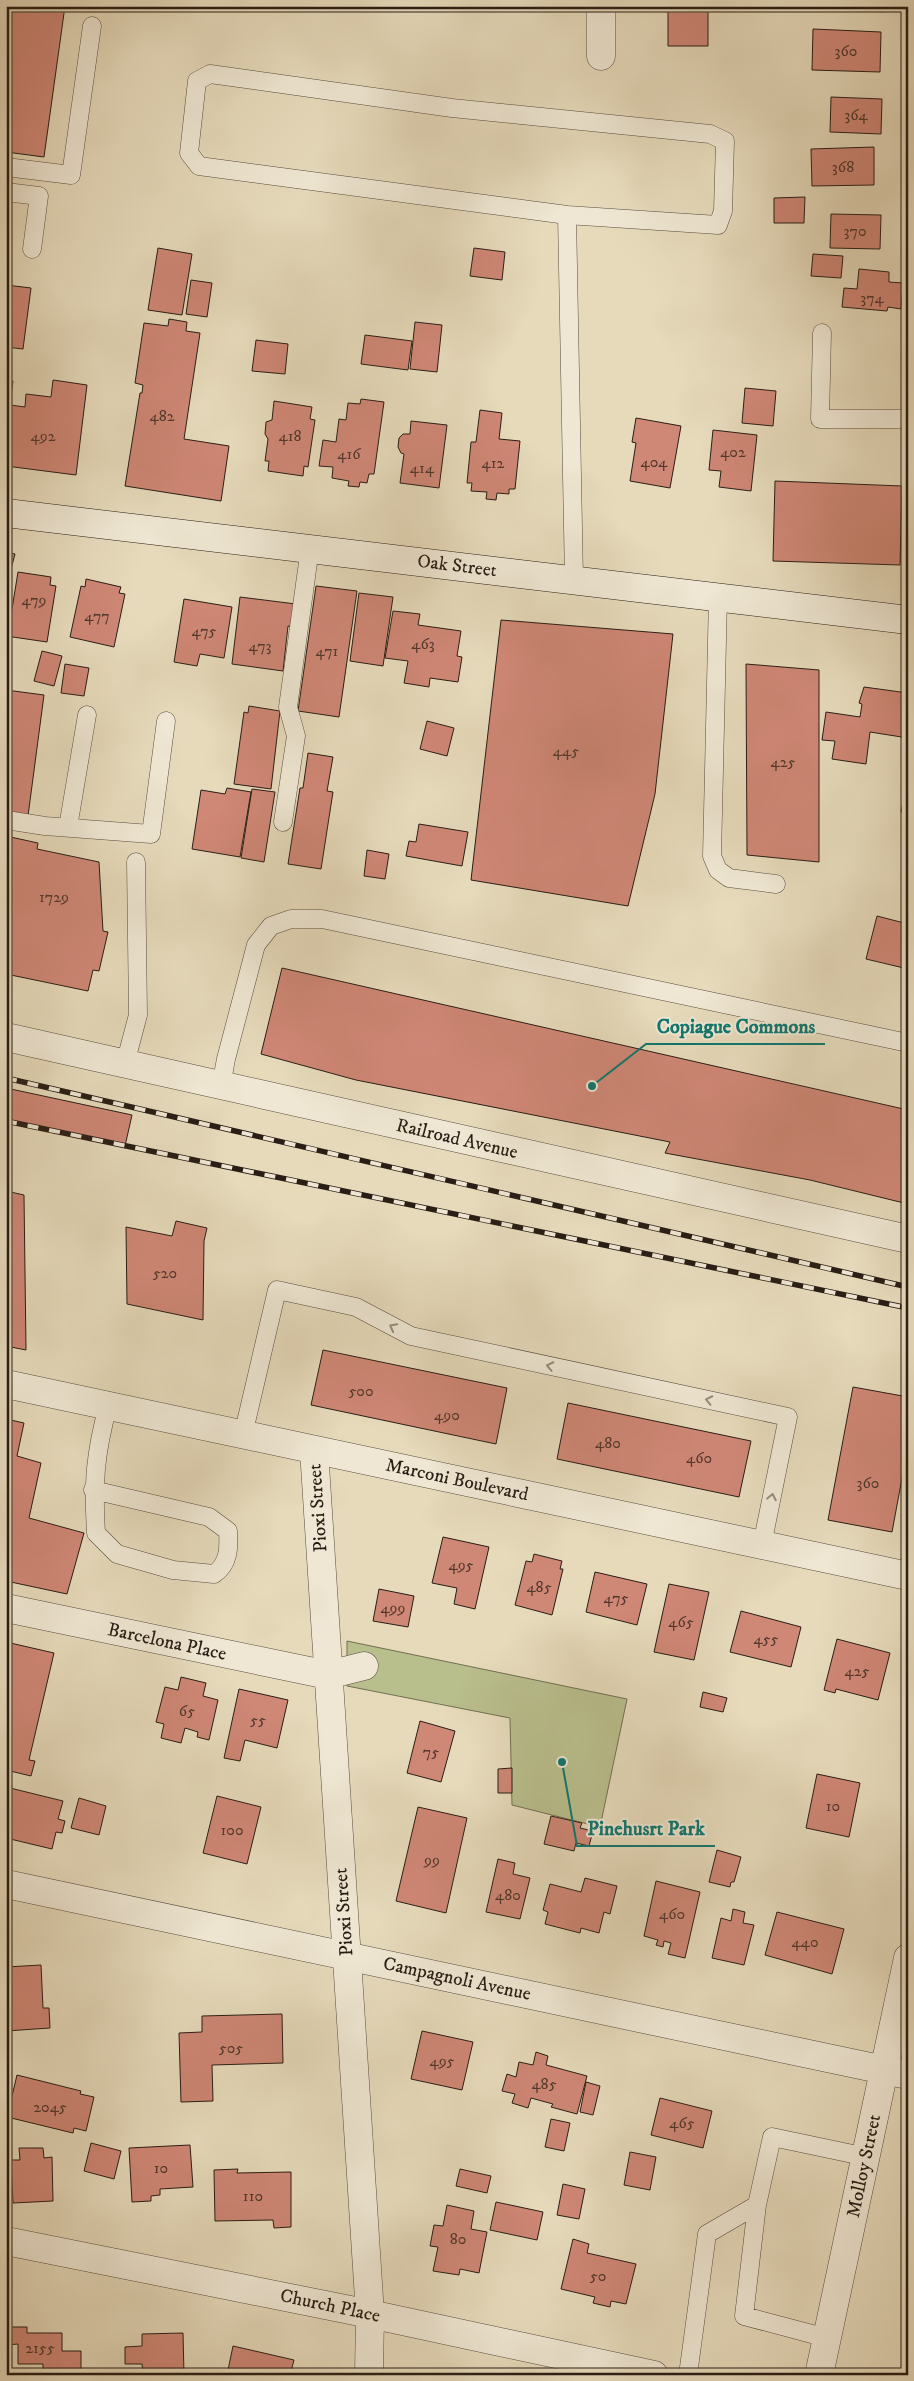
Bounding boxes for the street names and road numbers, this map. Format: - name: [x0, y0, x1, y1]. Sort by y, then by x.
- street label: Oak Street: [416, 550, 498, 582]
- street label: Railroad Avenue: [394, 1114, 520, 1164]
- street label: Marconi Boulevard: [383, 1454, 531, 1506]
- street label: Pioxi Street: [303, 1463, 333, 1553]
- street label: Barcelona Place: [105, 1618, 229, 1666]
- street label: Pioxi Street: [329, 1867, 359, 1957]
- street label: Campagnoli Avenue: [381, 1952, 533, 2006]
- street label: Molloy Street: [842, 2112, 886, 2220]
- street label: Church Place: [278, 2284, 382, 2328]

